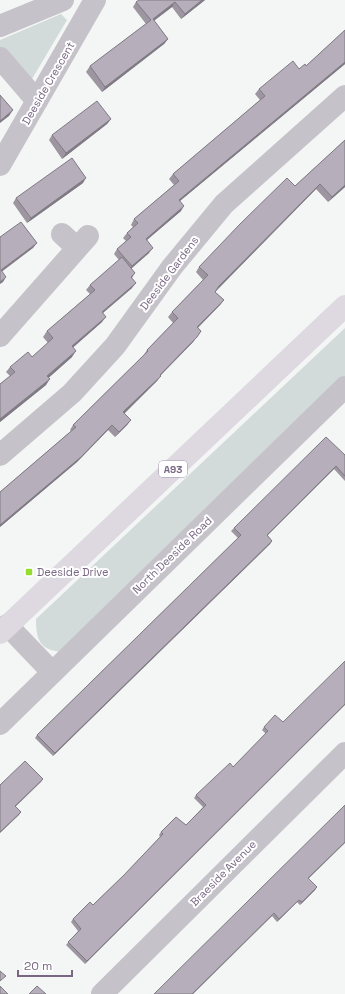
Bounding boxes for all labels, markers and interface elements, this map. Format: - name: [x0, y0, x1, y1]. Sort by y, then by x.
- street label: Deeside Crescent: [19, 39, 77, 127]
- street label: Deeside Gardens: [137, 233, 201, 313]
- road number: A93: [159, 461, 187, 477]
- street label: North Deeside Road: [129, 513, 215, 597]
- place label: Deeside Drive: [37, 565, 109, 579]
- marker: Deeside Drive: [24, 567, 34, 577]
- street label: Braeside Avenue: [187, 837, 259, 909]
- scale bar: [18, 952, 72, 978]
- text: 20 m: [24, 958, 52, 974]

